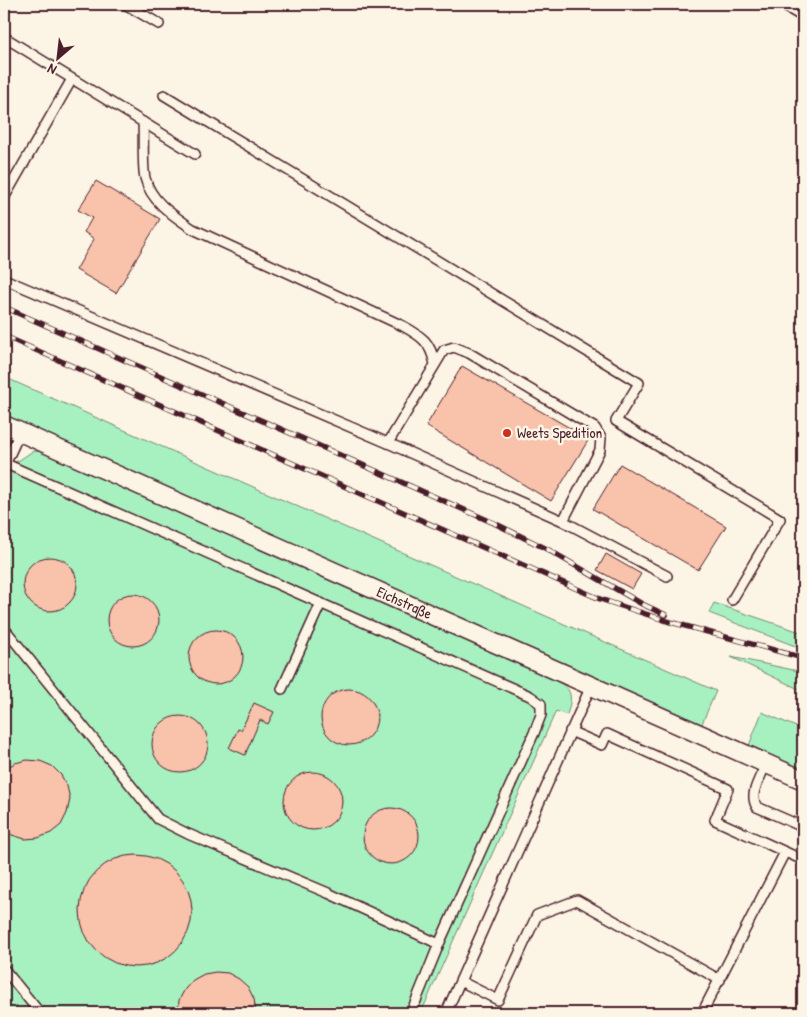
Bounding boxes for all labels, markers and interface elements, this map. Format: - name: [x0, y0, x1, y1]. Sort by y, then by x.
- north arrow: [32, 32, 82, 82]
- text: N: [43, 60, 59, 80]
- place label: Weets Spedition: [517, 422, 603, 443]
- marker: Weets Spedition: [501, 427, 513, 439]
- street label: Eichstraße: [373, 581, 436, 624]

